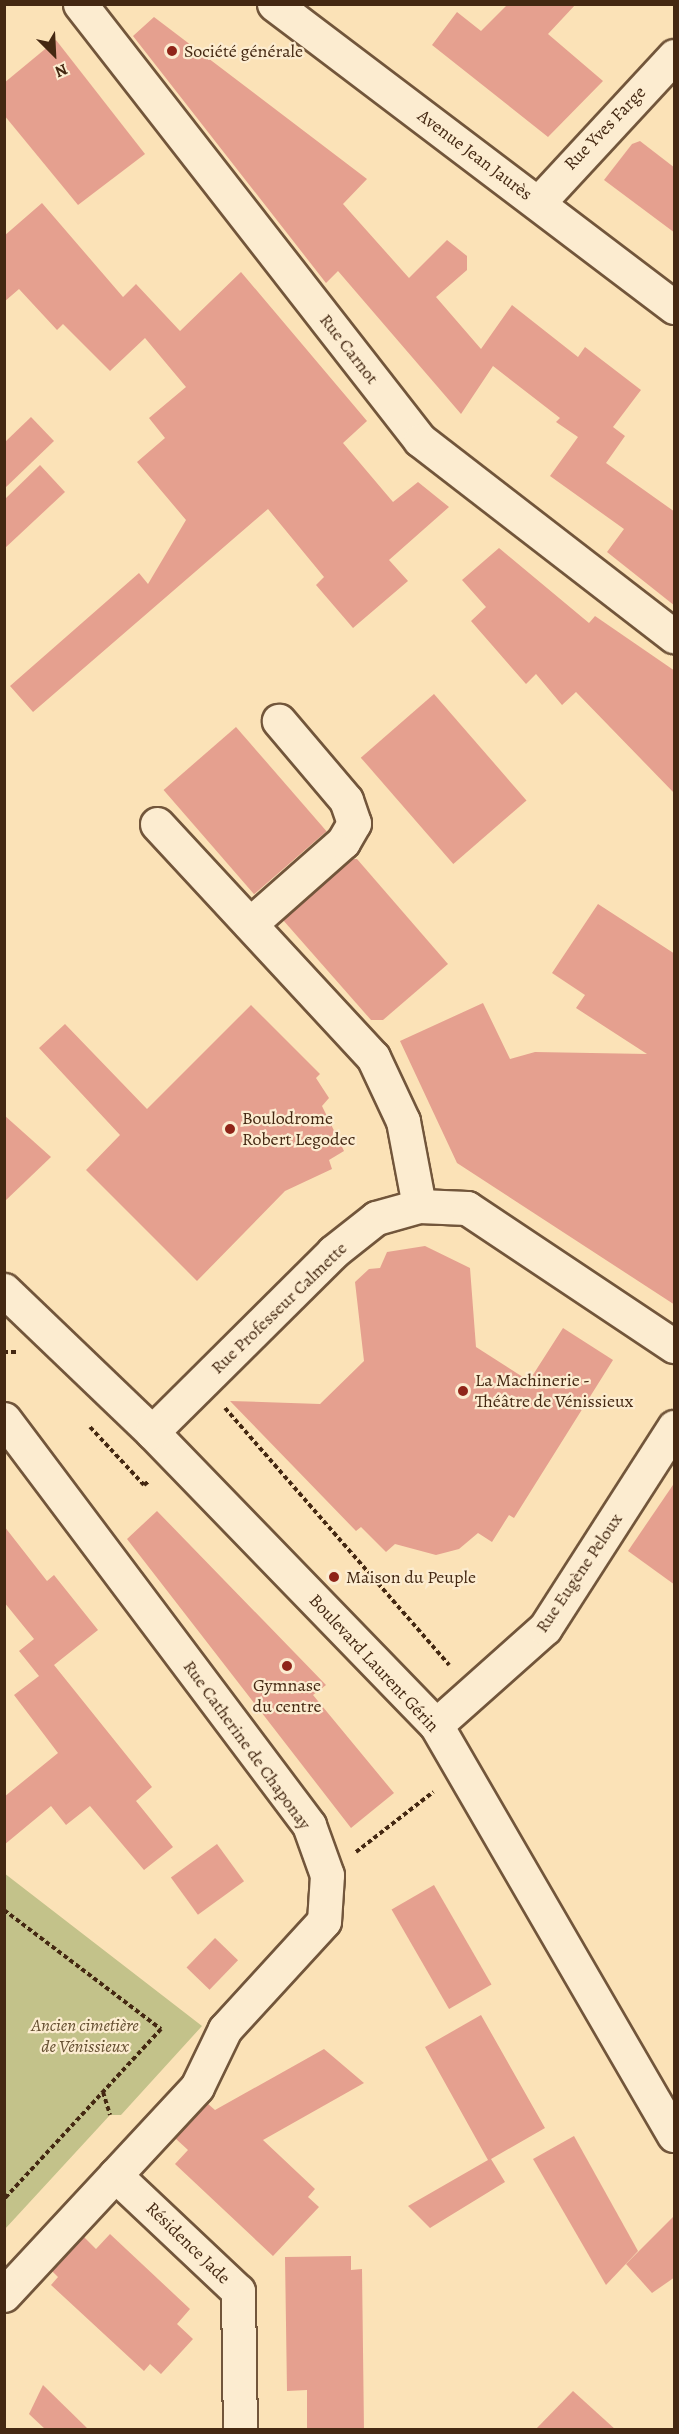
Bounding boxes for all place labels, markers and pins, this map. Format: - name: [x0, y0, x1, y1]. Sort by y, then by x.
- place label: Société générale: [184, 40, 303, 62]
- marker: Société générale: [165, 44, 179, 58]
- place label: Boulodrome Robert Legodec: [242, 1108, 355, 1150]
- marker: Boulodrome Robert Legodec: [223, 1122, 237, 1136]
- place label: La Machinerie - Théâtre de Vénissieux: [475, 1370, 633, 1412]
- marker: La Machinerie - Théâtre de Vénissieux: [456, 1384, 470, 1398]
- place label: Maison du Peuple: [346, 1566, 476, 1588]
- marker: Maison du Peuple: [327, 1570, 341, 1584]
- marker: Gymnase du centre: [280, 1659, 294, 1673]
- place label: Gymnase du centre: [253, 1675, 321, 1718]

